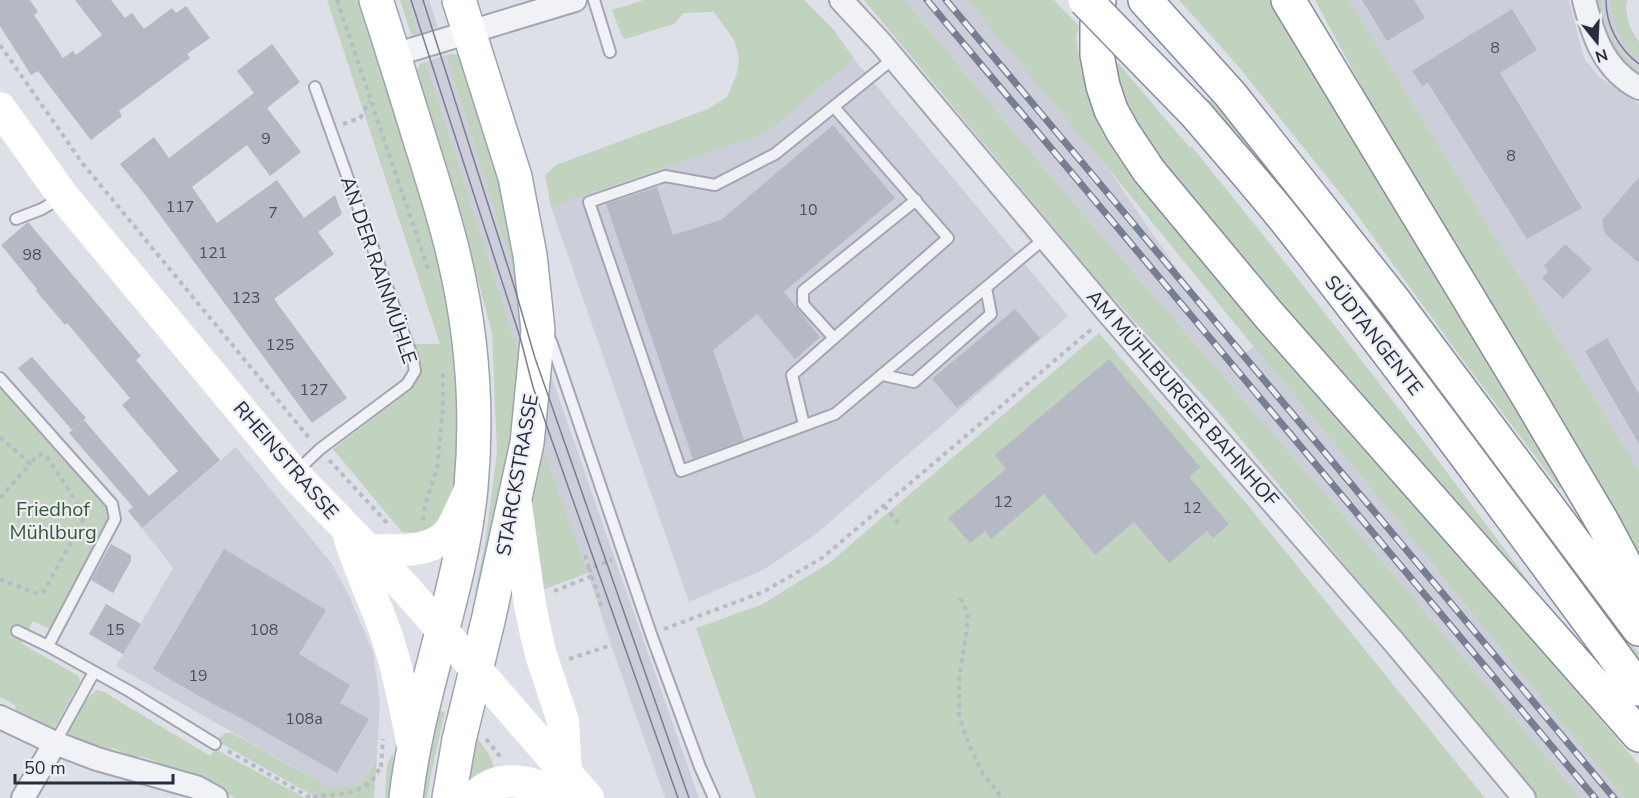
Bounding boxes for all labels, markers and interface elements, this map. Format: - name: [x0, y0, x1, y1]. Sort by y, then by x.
- north arrow: [1567, 12, 1627, 72]
- house number: 8: [1490, 37, 1500, 59]
- text: N: [1592, 43, 1610, 68]
- house number: 9: [261, 128, 271, 150]
- house number: 8: [1506, 145, 1516, 167]
- street label: AN DER RAINMÜHLE: [334, 173, 423, 367]
- house number: 117: [166, 196, 194, 218]
- house number: 10: [798, 199, 818, 221]
- house number: 7: [268, 202, 278, 224]
- house number: 121: [199, 242, 227, 264]
- house number: 98: [22, 244, 42, 266]
- street label: SÜDTANGENTE: [1318, 270, 1429, 401]
- street label: AM MÜHLBURGER BAHNHOF: [1081, 284, 1285, 513]
- house number: 123: [232, 287, 260, 309]
- house number: 125: [266, 334, 294, 356]
- house number: 127: [300, 379, 328, 401]
- street label: STARCKSTRASSE: [490, 392, 545, 558]
- street label: RHEINSTRASSE: [227, 396, 344, 525]
- house number: 12: [993, 491, 1013, 513]
- park label: Friedhof Mühlburg: [9, 496, 97, 546]
- house number: 12: [1182, 497, 1202, 519]
- house number: 15: [105, 619, 125, 641]
- house number: 108: [250, 619, 278, 641]
- house number: 19: [188, 665, 208, 687]
- house number: 108a: [285, 708, 323, 730]
- scale bar: [15, 747, 172, 785]
- text: 50 m: [24, 756, 66, 780]

